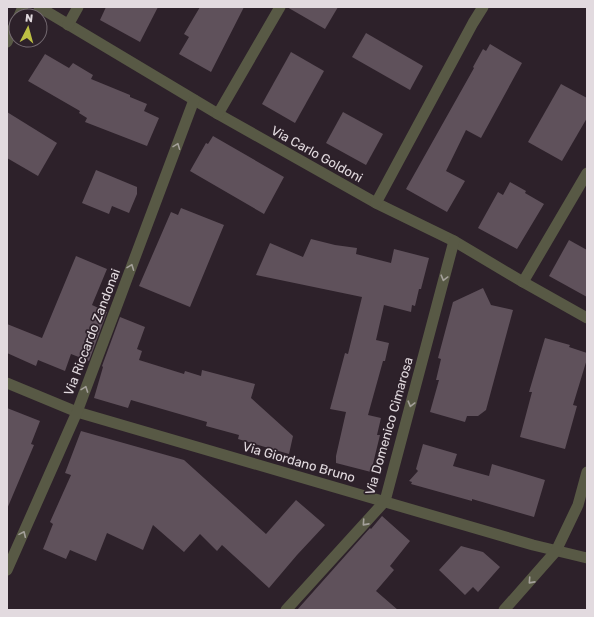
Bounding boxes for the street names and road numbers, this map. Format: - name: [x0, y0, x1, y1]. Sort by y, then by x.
- street label: Via Carlo Goldoni: [269, 123, 365, 185]
- street label: Via Riccardo Zandonai: [61, 266, 123, 398]
- street label: Via Domenico Cimarosa: [362, 355, 416, 497]
- street label: Via Giordano Bruno: [241, 439, 357, 485]

